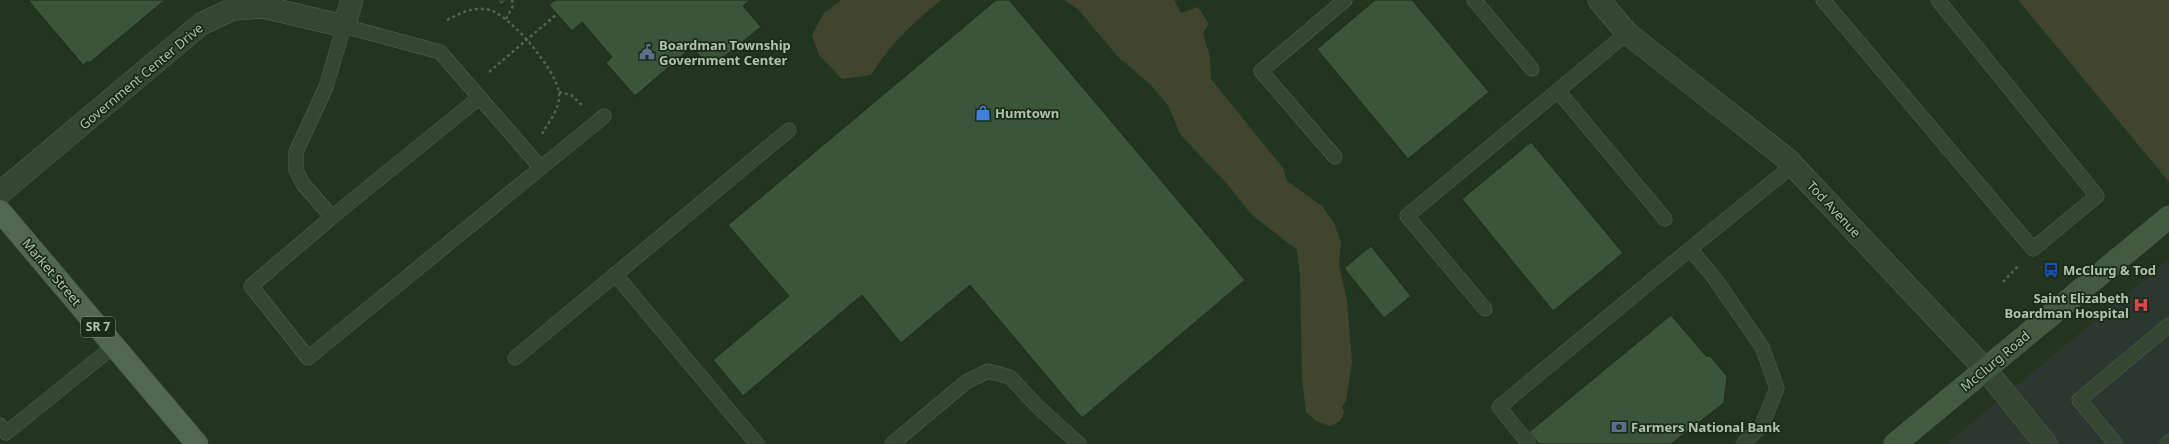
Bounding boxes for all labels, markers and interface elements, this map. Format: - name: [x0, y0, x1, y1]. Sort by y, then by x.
- street label: Government Center Drive: [75, 19, 207, 133]
- place label: Boardman Township Government Center: [659, 36, 791, 69]
- public building icon: Boardman Township Government Center: [638, 43, 656, 61]
- shop icon: Humtown: [974, 104, 992, 122]
- place label: Humtown: [995, 104, 1059, 122]
- street label: Tod Avenue: [1803, 177, 1865, 241]
- street label: Market Street: [18, 234, 86, 310]
- bus stop icon: McClurg & Tod: [2042, 261, 2060, 279]
- place label: McClurg & Tod: [2063, 261, 2156, 279]
- place label: Saint Elizabeth Boardman Hospital: [2004, 289, 2129, 322]
- hospital icon: Saint Elizabeth Boardman Hospital: [2132, 296, 2150, 314]
- road number: SR 7: [81, 317, 115, 337]
- street label: McClurg Road: [1956, 327, 2034, 395]
- bank icon: Farmers National Bank: [1610, 418, 1628, 436]
- place label: Farmers National Bank: [1631, 418, 1781, 436]

